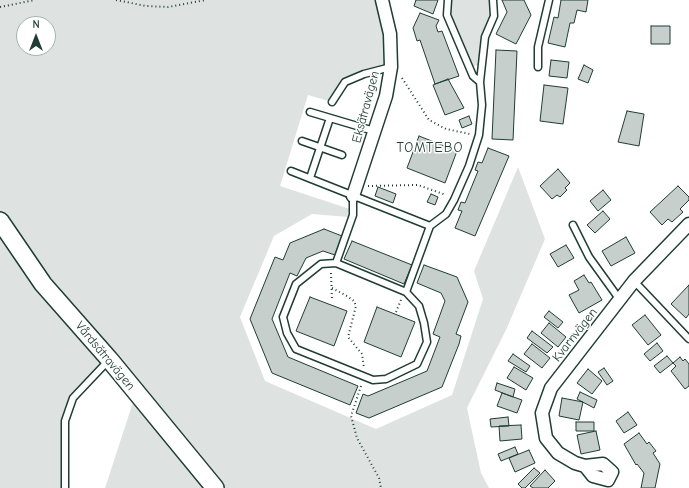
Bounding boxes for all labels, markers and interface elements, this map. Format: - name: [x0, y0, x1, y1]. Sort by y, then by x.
- north arrow: [16, 16, 56, 56]
- text: N: [32, 18, 40, 31]
- street label: Eksätravägen: [349, 69, 383, 145]
- district label: TOMTEBO: [397, 140, 463, 156]
- street label: Kvarnvägen: [549, 305, 601, 365]
- street label: Vårdsätravägen: [72, 318, 138, 394]

